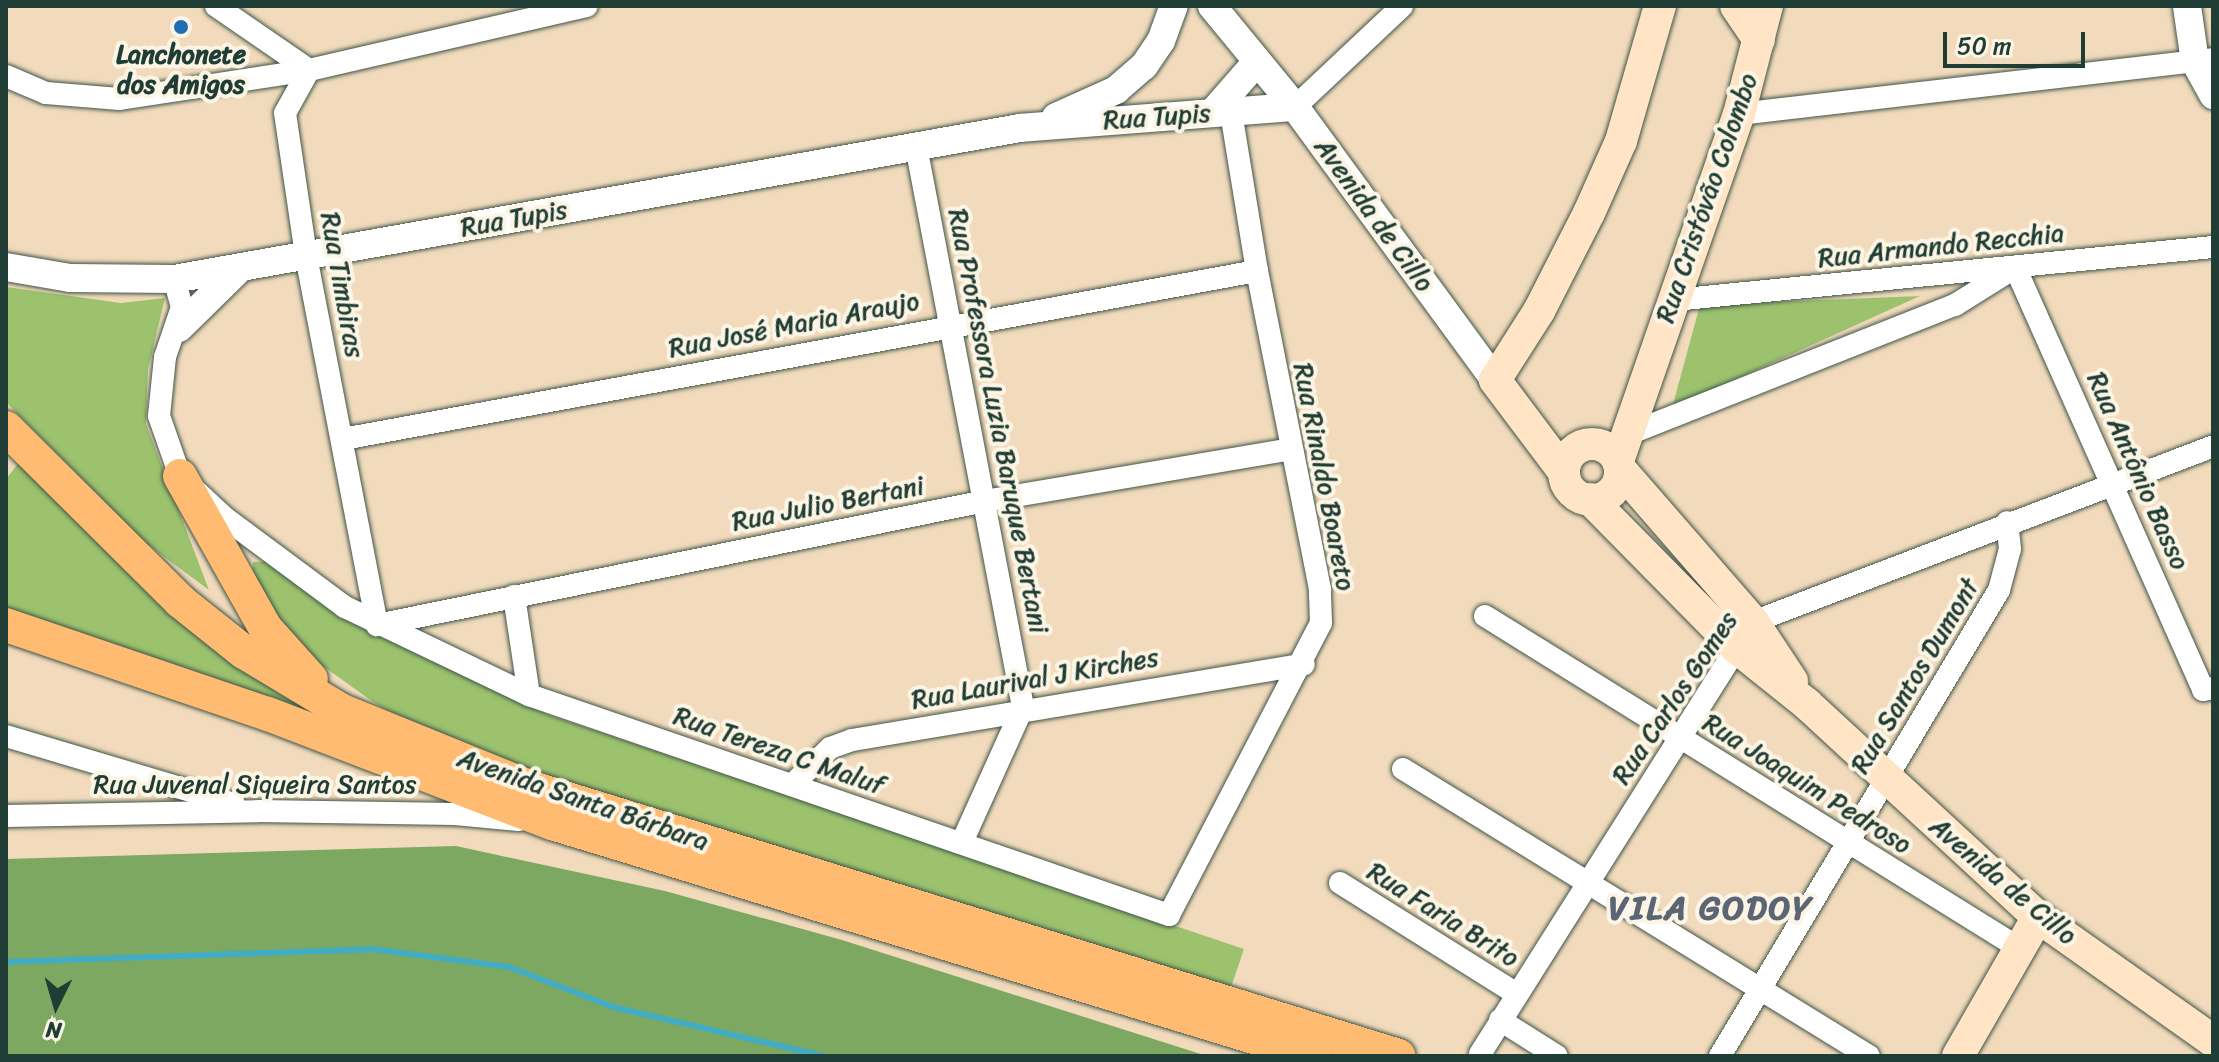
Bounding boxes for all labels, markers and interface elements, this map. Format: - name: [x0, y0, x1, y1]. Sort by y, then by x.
- scale bar: [1947, 16, 2089, 66]
- marker: Lanchonete dos Amigos: [172, 18, 190, 36]
- text: 50 m: [1957, 25, 2012, 67]
- place label: Lanchonete dos Amigos: [116, 39, 246, 100]
- street label: Rua Cristóvão Colombo: [1650, 69, 1764, 327]
- street label: Rua Tupis: [1102, 98, 1212, 136]
- street label: Avenida de Cillo: [1308, 132, 1440, 298]
- street label: Rua Tupis: [458, 194, 570, 244]
- street label: Rua Professora Luzia Baruque Bertani: [941, 206, 1055, 636]
- street label: Rua Timbiras: [314, 209, 370, 361]
- street label: Rua Armando Recchia: [1817, 218, 2065, 274]
- street label: Rua José Maria Araujo: [666, 285, 922, 365]
- street label: Rua Rinaldo Boareto: [1287, 361, 1361, 593]
- street label: Rua Antônio Basso: [2080, 367, 2196, 575]
- street label: Rua Julio Bertani: [729, 470, 927, 538]
- street label: Rua Santos Dumont: [1844, 573, 1986, 779]
- street label: Rua Carlos Gomes: [1606, 605, 1744, 791]
- street label: Rua Laurival J Kirches: [909, 642, 1161, 716]
- street label: Rua Tereza C Maluf: [669, 700, 889, 802]
- street label: Rua Joaquim Pedroso: [1698, 708, 1916, 860]
- street label: Avenida Santa Bárbara: [454, 743, 712, 857]
- street label: Rua Juvenal Siqueira Santos: [94, 769, 416, 801]
- street label: Avenida de Cillo: [1923, 810, 2083, 952]
- street label: Rua Faria Brito: [1361, 856, 1525, 974]
- district label: VILA GODOY: [1609, 889, 1813, 929]
- north arrow: [16, 966, 96, 1046]
- text: N: [45, 1010, 63, 1050]

